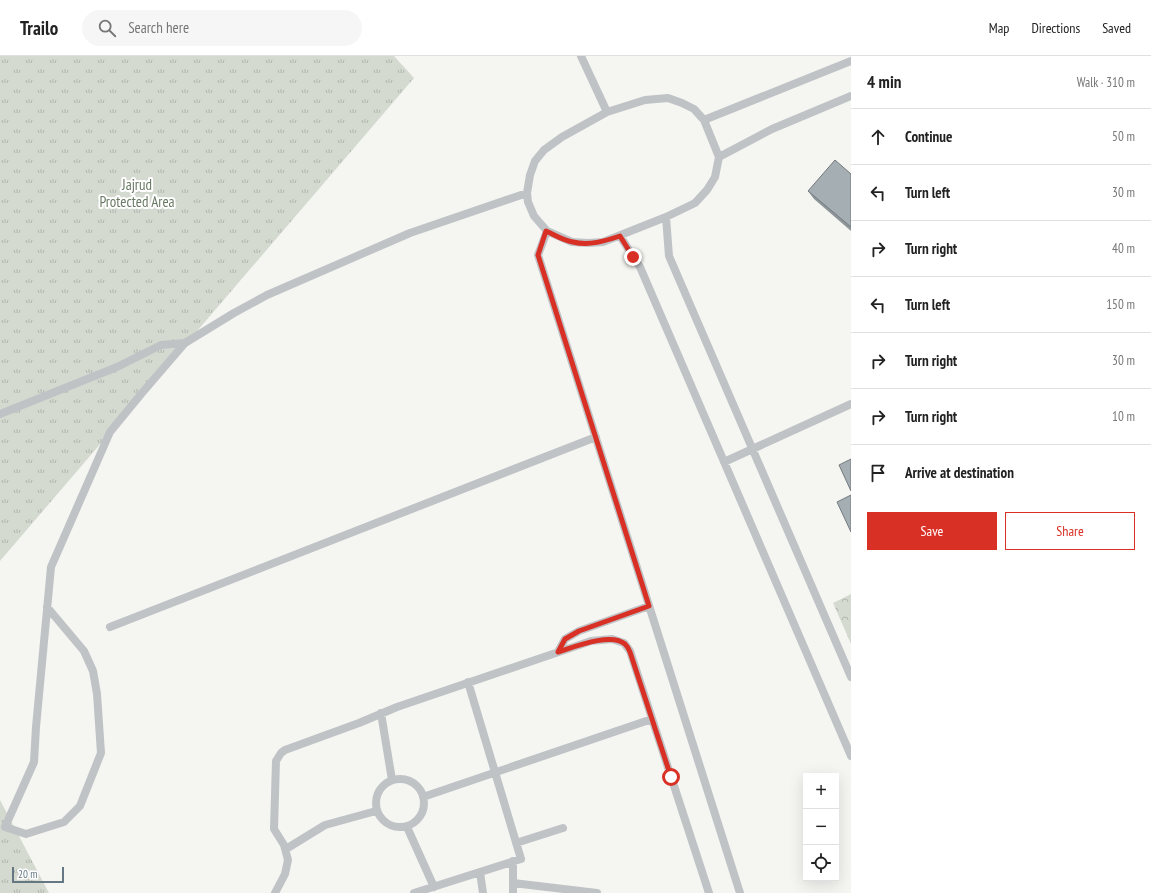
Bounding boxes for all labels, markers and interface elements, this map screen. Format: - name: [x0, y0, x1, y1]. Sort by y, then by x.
- search box: [82, 10, 362, 46]
- text: Trailo: [20, 16, 58, 40]
- icon: search: [96, 17, 118, 39]
- text: Search here: [128, 18, 189, 37]
- text: Map: [989, 19, 1009, 37]
- text: Directions: [1031, 19, 1080, 37]
- text: Saved: [1102, 19, 1131, 37]
- text: 4 min: [867, 71, 901, 93]
- text: Walk · 310 m: [1077, 74, 1135, 91]
- icon: ahead: [867, 126, 889, 148]
- text: Continue: [905, 127, 952, 146]
- text: 50 m: [1112, 128, 1135, 145]
- park label: Jajrud Protected Area: [99, 175, 175, 211]
- icon: left: [867, 182, 889, 204]
- text: Turn left: [905, 183, 950, 202]
- text: 30 m: [1112, 184, 1135, 201]
- icon: right: [867, 238, 889, 260]
- text: Turn right: [905, 239, 957, 258]
- text: 40 m: [1112, 240, 1135, 257]
- route end: [624, 248, 642, 266]
- icon: left: [867, 294, 889, 316]
- text: Turn left: [905, 295, 950, 314]
- text: 150 m: [1106, 296, 1135, 313]
- icon: right: [867, 350, 889, 372]
- text: Turn right: [905, 351, 957, 370]
- text: 30 m: [1112, 352, 1135, 369]
- icon: right: [867, 406, 889, 428]
- text: Turn right: [905, 407, 957, 426]
- text: 10 m: [1112, 408, 1135, 425]
- icon: arrive: [867, 462, 889, 484]
- text: Arrive at destination: [905, 463, 1014, 482]
- button: Save: [867, 512, 997, 550]
- button: Share: [1005, 512, 1135, 550]
- route start: [662, 768, 680, 786]
- map controls: [803, 773, 839, 881]
- button: +: [803, 773, 839, 809]
- button: −: [803, 809, 839, 845]
- button: locate: [803, 845, 839, 881]
- scale bar: [12, 865, 64, 884]
- text: 20 m: [18, 867, 37, 881]

